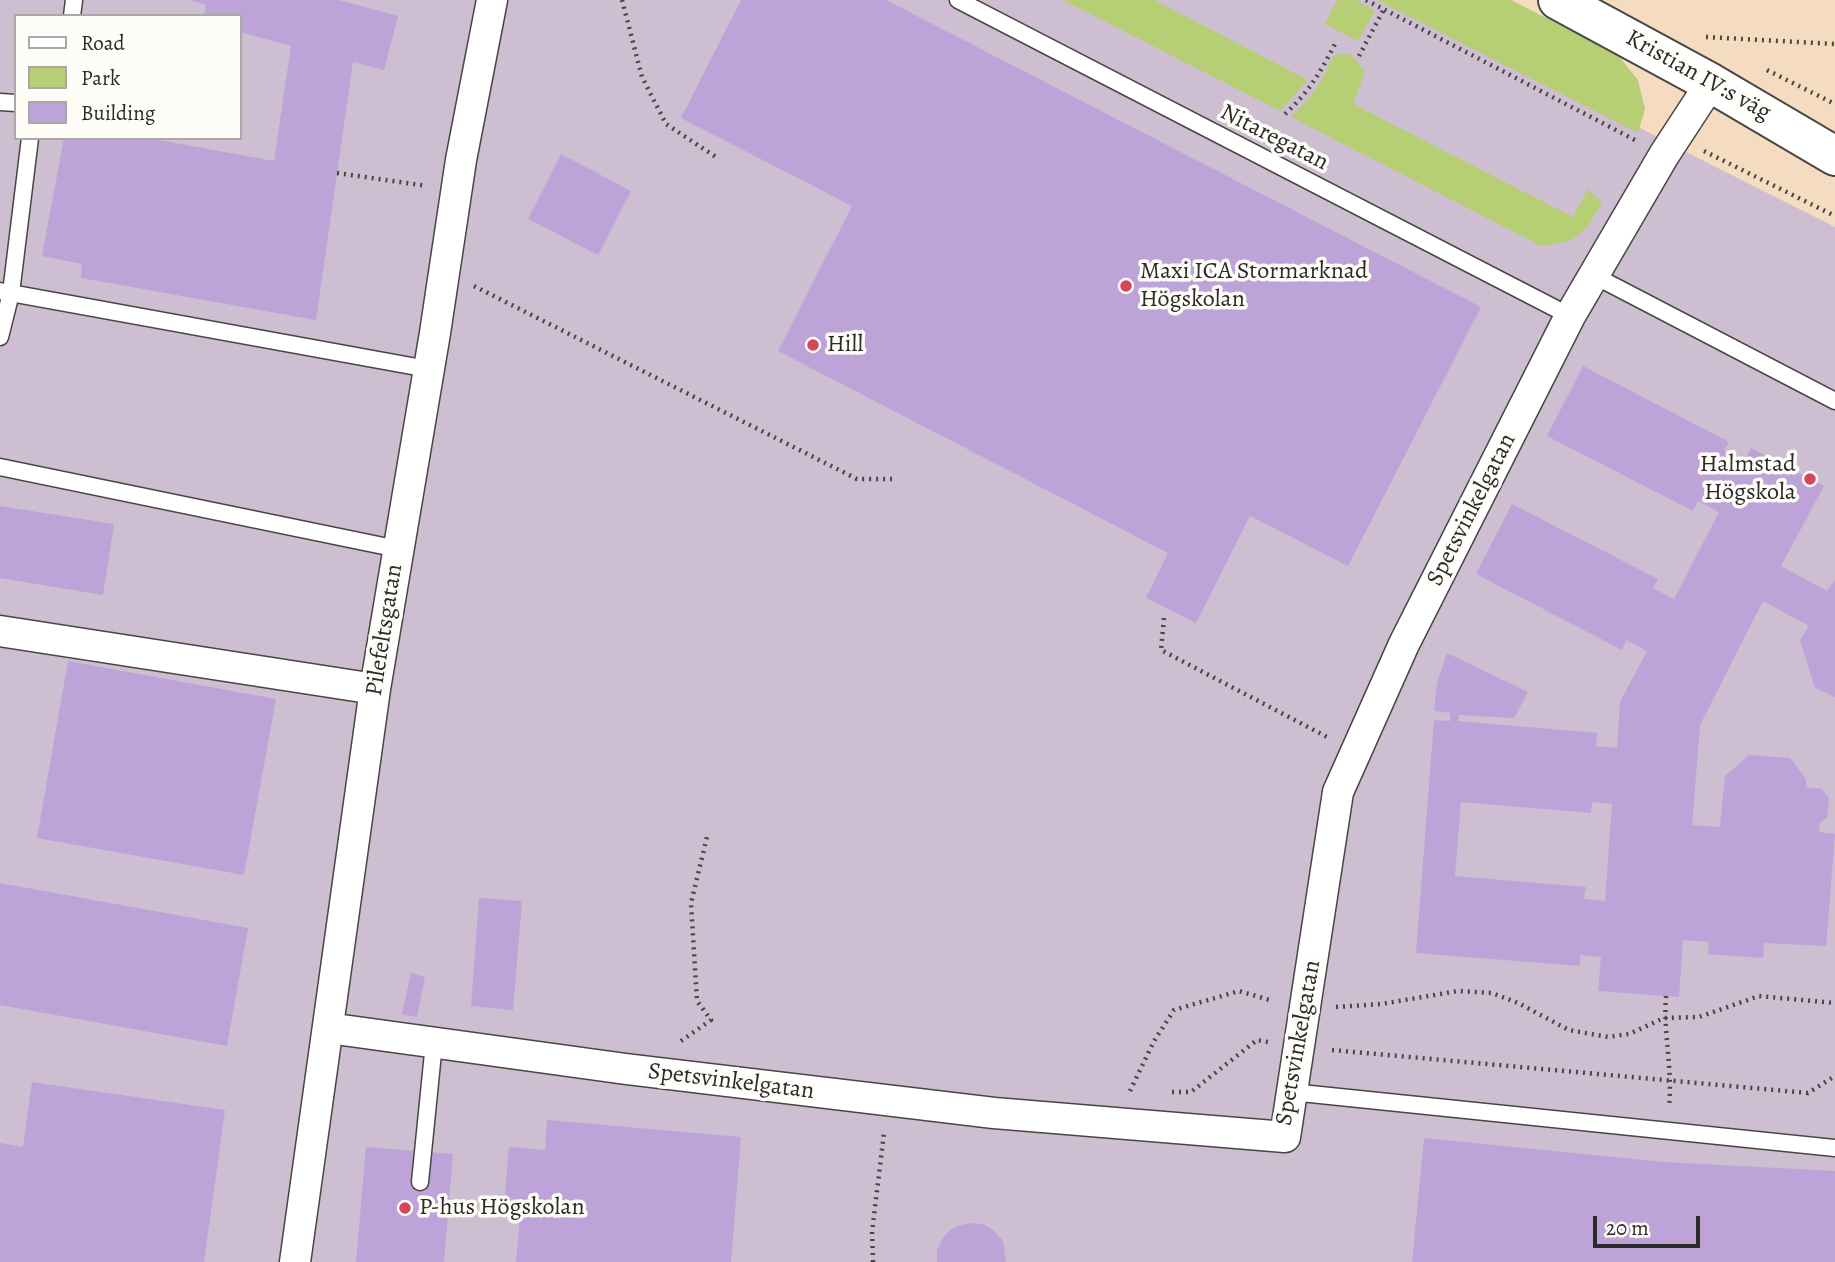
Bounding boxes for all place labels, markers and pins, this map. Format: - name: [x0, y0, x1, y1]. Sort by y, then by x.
- place label: Maxi ICA Stormarknad Högskolan: [1140, 258, 1368, 314]
- marker: Maxi ICA Stormarknad Högskolan: [1118, 278, 1134, 294]
- place label: Hill: [827, 331, 863, 359]
- marker: Hill: [805, 337, 821, 353]
- place label: Halmstad Högskola: [1700, 451, 1796, 507]
- marker: Halmstad Högskola: [1802, 471, 1818, 487]
- place label: P-hus Högskolan: [419, 1194, 585, 1222]
- marker: P-hus Högskolan: [397, 1200, 413, 1216]

